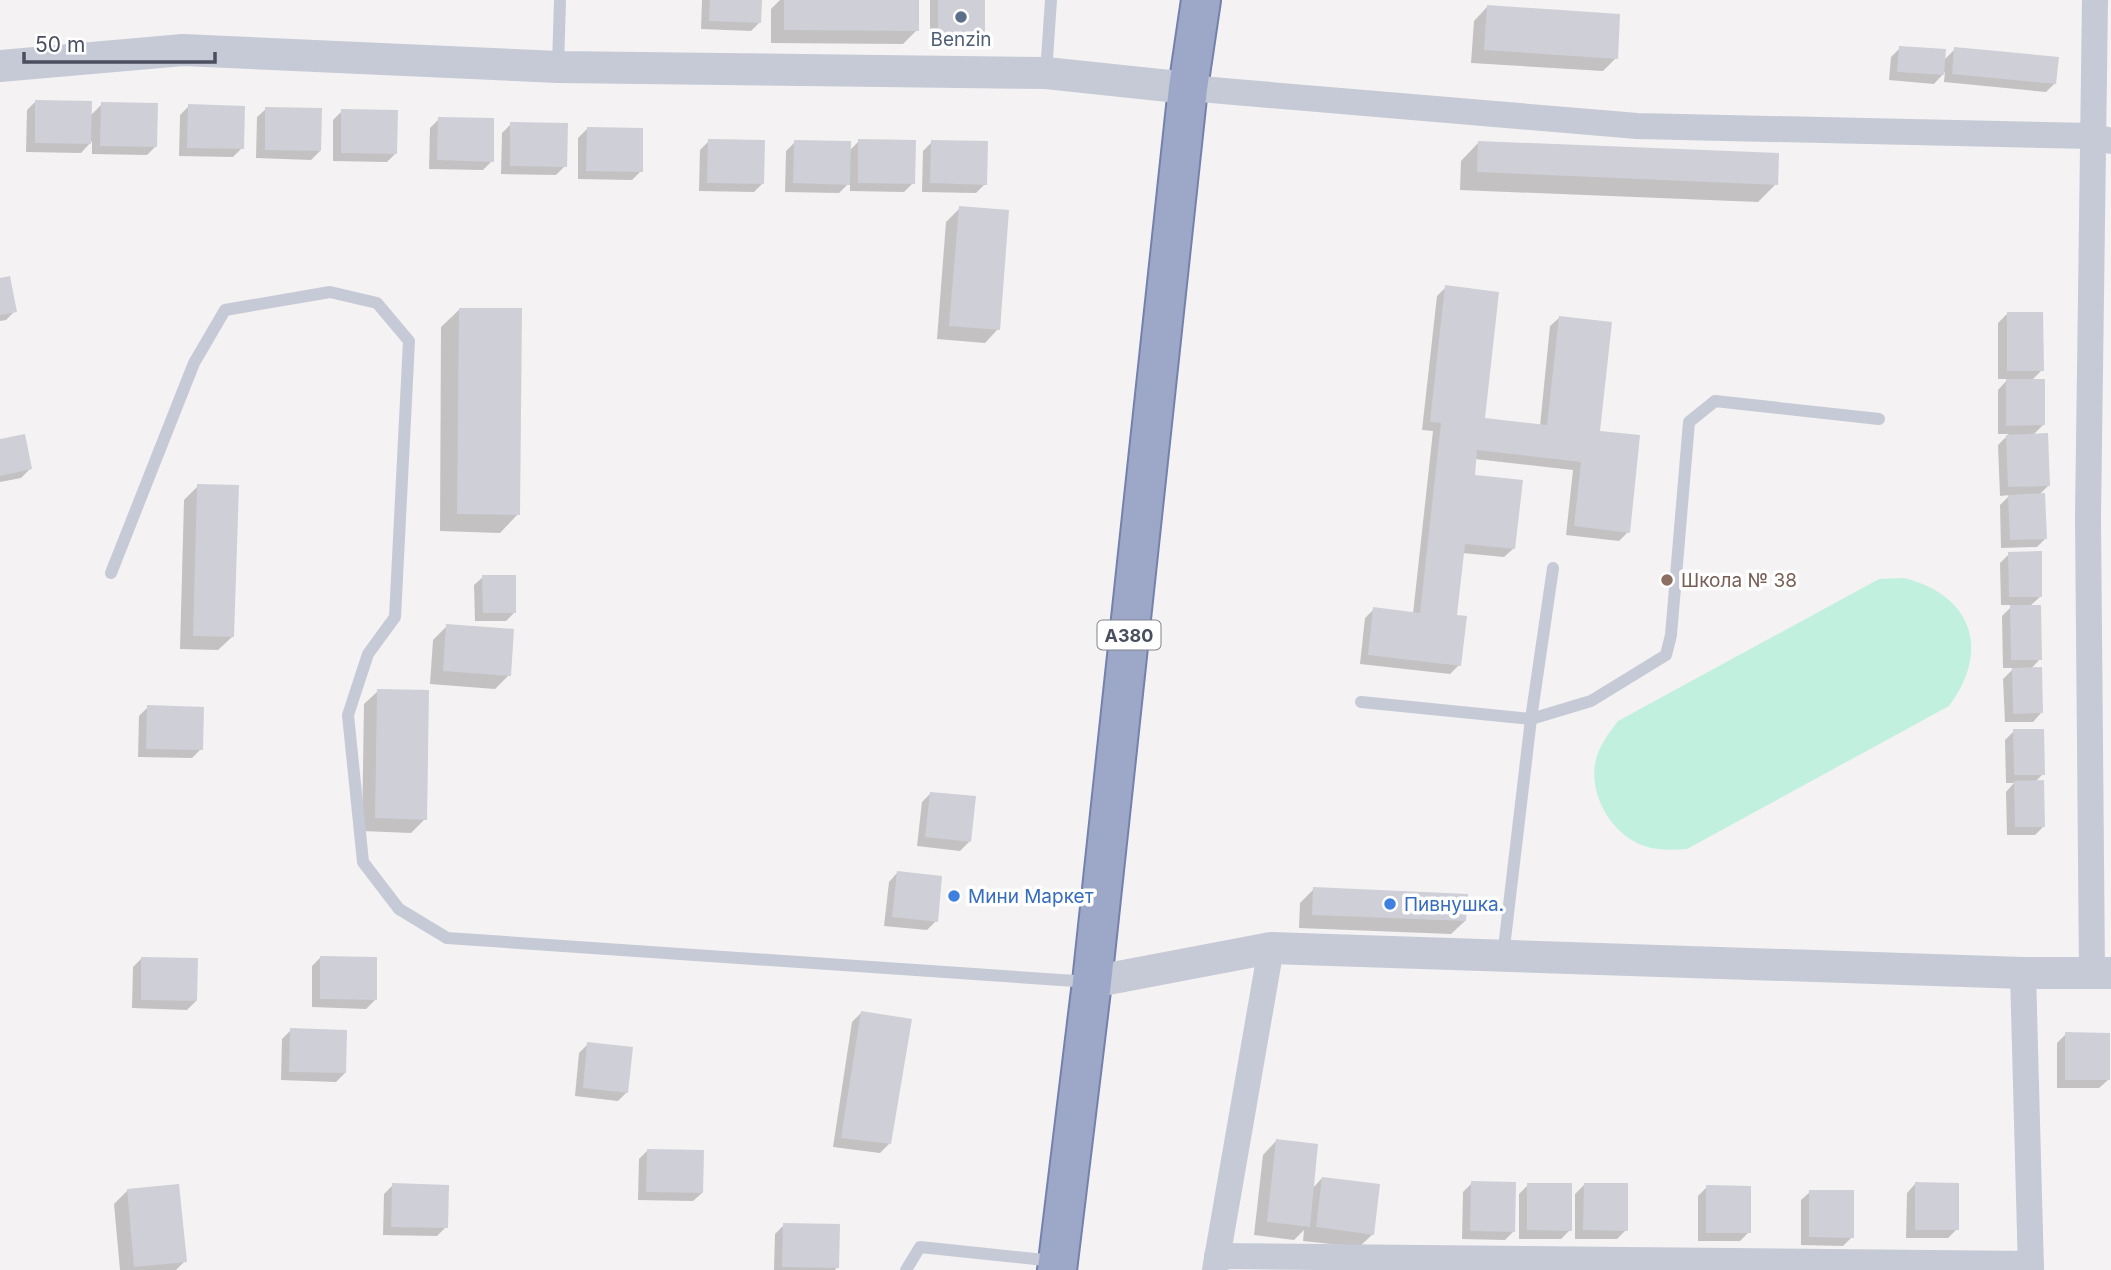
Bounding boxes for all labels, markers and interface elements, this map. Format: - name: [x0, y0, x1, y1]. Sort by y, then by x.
- marker: Benzin: [953, 9, 969, 25]
- scale bar: [24, 21, 215, 65]
- place label: Benzin: [930, 28, 992, 51]
- text: 50 m: [35, 32, 85, 57]
- place label: Школа № 38: [1681, 569, 1797, 592]
- marker: Школа № 38: [1659, 572, 1675, 588]
- road number: A380: [1098, 620, 1160, 650]
- place label: Мини Маркет: [968, 885, 1094, 908]
- marker: Мини Маркет: [946, 888, 962, 904]
- place label: Пивнушка.: [1404, 893, 1504, 916]
- marker: Пивнушка.: [1382, 896, 1398, 912]

